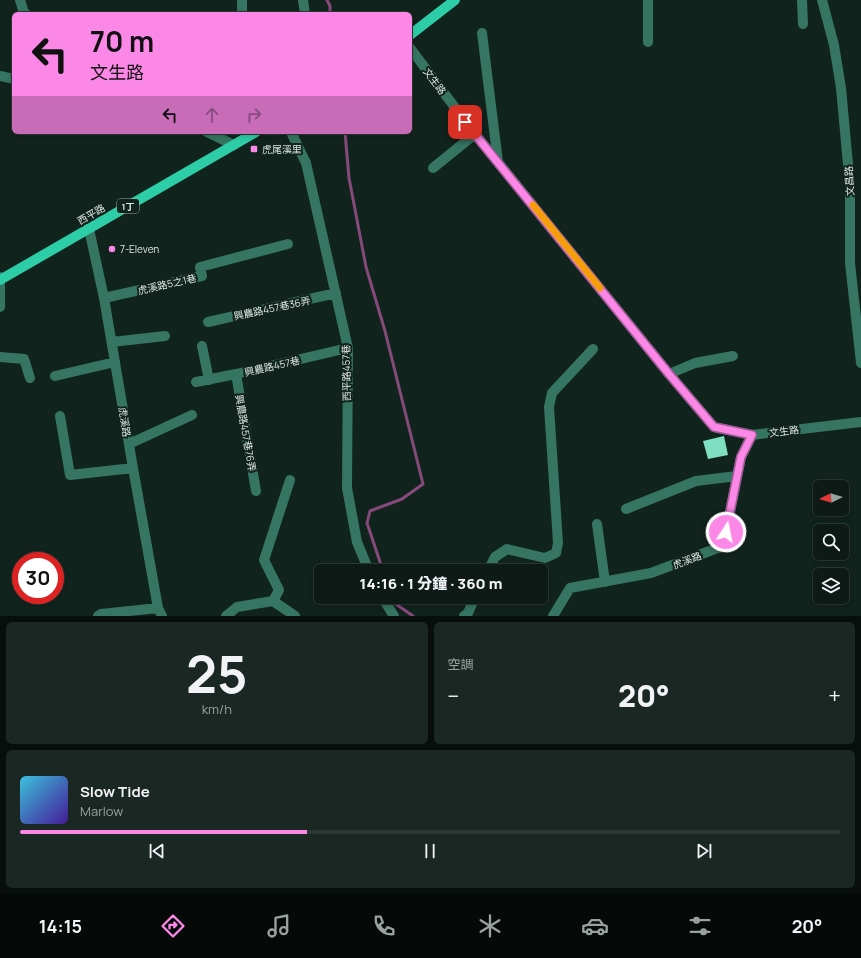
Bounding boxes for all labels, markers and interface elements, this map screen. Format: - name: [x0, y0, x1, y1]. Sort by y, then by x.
- text: 70 m: [90, 22, 154, 60]
- icon: left: [24, 28, 76, 80]
- text: 文生路: [90, 60, 144, 84]
- street label: 文生路: [420, 65, 450, 97]
- icon: left: [159, 104, 181, 126]
- icon: ahead: [201, 104, 223, 126]
- icon: right: [243, 104, 265, 126]
- pin: [448, 105, 482, 139]
- icon: arrive: [454, 111, 476, 133]
- place label: 虎尾溪里: [262, 142, 302, 156]
- marker: 虎尾溪里: [249, 144, 259, 154]
- street label: 文昌路: [841, 166, 857, 196]
- road number: 1丁: [117, 199, 139, 213]
- street label: 西平路: [75, 200, 107, 228]
- place label: 7-Eleven: [120, 242, 159, 256]
- marker: 7-Eleven: [107, 244, 117, 254]
- street label: 虎溪路5之1巷: [136, 270, 198, 298]
- street label: 興農路457巷36弄: [232, 293, 312, 323]
- street label: 西平路457巷: [339, 345, 353, 401]
- street label: 興農路457巷: [243, 353, 301, 379]
- street label: 興農路457巷76弄: [232, 393, 260, 473]
- street label: 虎溪路: [116, 406, 134, 438]
- street label: 文生路: [768, 422, 800, 440]
- north arrow: [813, 480, 849, 516]
- map controls: [813, 480, 849, 604]
- position arrow: [705, 511, 747, 553]
- button: search: [813, 524, 849, 560]
- street label: 虎溪路: [671, 548, 703, 572]
- speed limit sign: 30: [12, 552, 64, 604]
- button: layers: [813, 568, 849, 604]
- text: 14:16 · 1 分鐘 · 360 m: [360, 573, 502, 594]
- text: 25: [186, 638, 247, 709]
- text: 空調: [448, 655, 474, 673]
- text: 20°: [618, 675, 670, 716]
- text: −: [448, 681, 459, 711]
- text: +: [828, 681, 841, 711]
- text: km/h: [202, 700, 232, 718]
- text: Slow Tide: [80, 781, 150, 802]
- text: Marlow: [80, 802, 123, 820]
- icon: previous: [146, 840, 168, 862]
- icon: pause: [419, 840, 441, 862]
- icon: next: [693, 840, 715, 862]
- icon: directions: [159, 912, 187, 940]
- icon: music: [265, 912, 293, 940]
- icon: phone: [370, 912, 398, 940]
- icon: climate: [476, 912, 504, 940]
- icon: car: [581, 912, 609, 940]
- icon: filters: [686, 912, 714, 940]
- text: 14:15: [39, 914, 82, 938]
- text: 20°: [792, 914, 822, 938]

